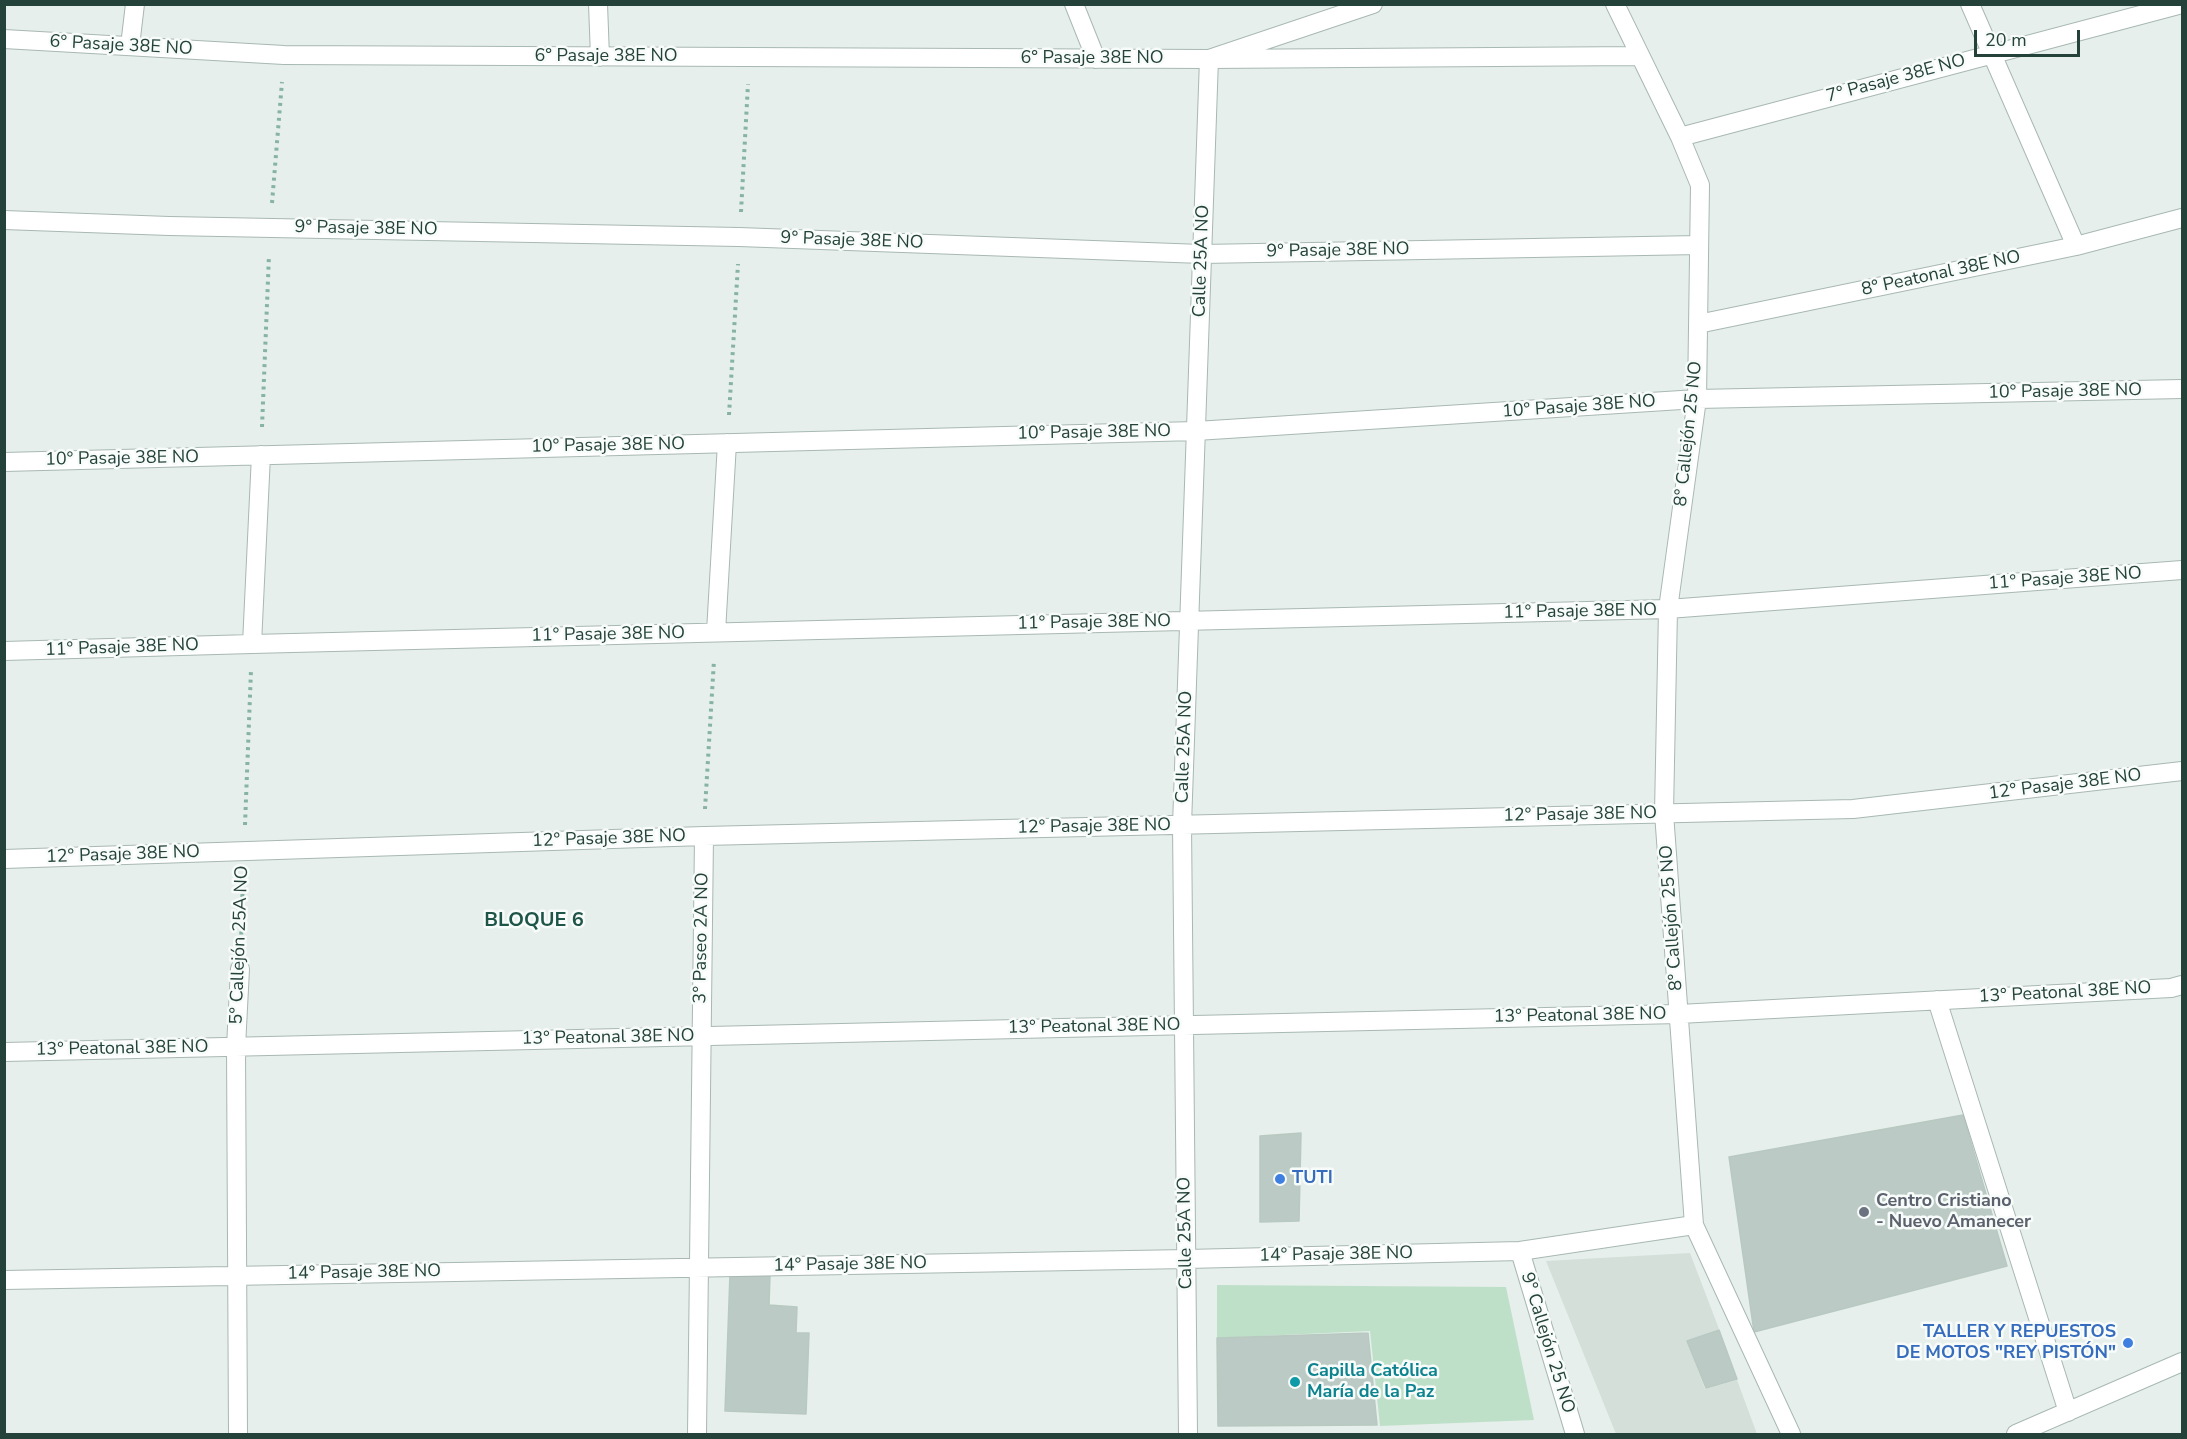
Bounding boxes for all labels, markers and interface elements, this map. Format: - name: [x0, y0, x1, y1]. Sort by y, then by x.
- scale bar: [1977, 18, 2084, 56]
- text: 20 m: [1985, 28, 2027, 52]
- street label: 6° Pasaje 38E NO: [49, 31, 193, 61]
- street label: 6° Pasaje 38E NO: [534, 46, 678, 68]
- street label: 6° Pasaje 38E NO: [1020, 48, 1164, 70]
- street label: 7° Pasaje 38E NO: [1824, 50, 1968, 108]
- street label: Calle 25A NO: [1189, 204, 1215, 318]
- street label: 9° Pasaje 38E NO: [294, 217, 438, 241]
- street label: 9° Pasaje 38E NO: [780, 228, 924, 254]
- street label: 9° Pasaje 38E NO: [1266, 239, 1410, 263]
- street label: 8° Peatonal 38E NO: [1860, 247, 2022, 301]
- street label: 8° Callejón 25 NO: [1671, 360, 1707, 508]
- street label: 10° Pasaje 38E NO: [1988, 380, 2142, 404]
- street label: 10° Pasaje 38E NO: [1501, 391, 1657, 423]
- street label: 10° Pasaje 38E NO: [1017, 421, 1171, 445]
- street label: 10° Pasaje 38E NO: [531, 434, 685, 458]
- street label: 10° Pasaje 38E NO: [45, 447, 199, 471]
- street label: 11° Pasaje 38E NO: [1987, 563, 2143, 595]
- street label: 11° Pasaje 38E NO: [1503, 600, 1657, 624]
- street label: 11° Pasaje 38E NO: [1017, 611, 1171, 635]
- street label: 11° Pasaje 38E NO: [531, 623, 685, 647]
- street label: 11° Pasaje 38E NO: [45, 635, 199, 661]
- street label: Calle 25A NO: [1172, 690, 1198, 804]
- street label: 12° Pasaje 38E NO: [1987, 765, 2143, 805]
- street label: 12° Pasaje 38E NO: [1503, 803, 1657, 827]
- street label: 12° Pasaje 38E NO: [1017, 815, 1171, 839]
- street label: 12° Pasaje 38E NO: [532, 826, 686, 852]
- street label: 12° Pasaje 38E NO: [46, 842, 200, 868]
- street label: 8° Callejón 25 NO: [1656, 844, 1688, 992]
- street label: 5° Callejón 25A NO: [226, 865, 254, 1025]
- street label: 3° Paseo 2A NO: [690, 872, 714, 1004]
- district label: BLOQUE 6: [484, 909, 584, 933]
- street label: 13° Peatonal 38E NO: [1978, 978, 2152, 1008]
- street label: 13° Peatonal 38E NO: [1493, 1004, 1667, 1028]
- street label: 13° Peatonal 38E NO: [1007, 1015, 1181, 1039]
- street label: 13° Peatonal 38E NO: [521, 1026, 695, 1050]
- street label: 13° Peatonal 38E NO: [35, 1037, 209, 1061]
- place label: TUTI: [1292, 1168, 1333, 1190]
- marker: TUTI: [1273, 1172, 1287, 1186]
- street label: Calle 25A NO: [1174, 1177, 1198, 1289]
- place label: Centro Cristiano - Nuevo Amanecer: [1876, 1191, 2031, 1234]
- marker: Centro Cristiano - Nuevo Amanecer: [1857, 1205, 1871, 1219]
- street label: 14° Pasaje 38E NO: [1259, 1243, 1413, 1267]
- street label: 14° Pasaje 38E NO: [773, 1253, 927, 1277]
- street label: 14° Pasaje 38E NO: [287, 1261, 441, 1285]
- street label: 9° Callejón 25 NO: [1515, 1270, 1579, 1416]
- place label: TALLER Y REPUESTOS DE MOTOS "REY PISTÓN": [1896, 1322, 2116, 1364]
- marker: TALLER Y REPUESTOS DE MOTOS "REY PISTÓN": [2121, 1336, 2135, 1350]
- place label: Capilla Católica María de la Paz: [1307, 1361, 1438, 1404]
- marker: Capilla Católica María de la Paz: [1288, 1375, 1302, 1389]

